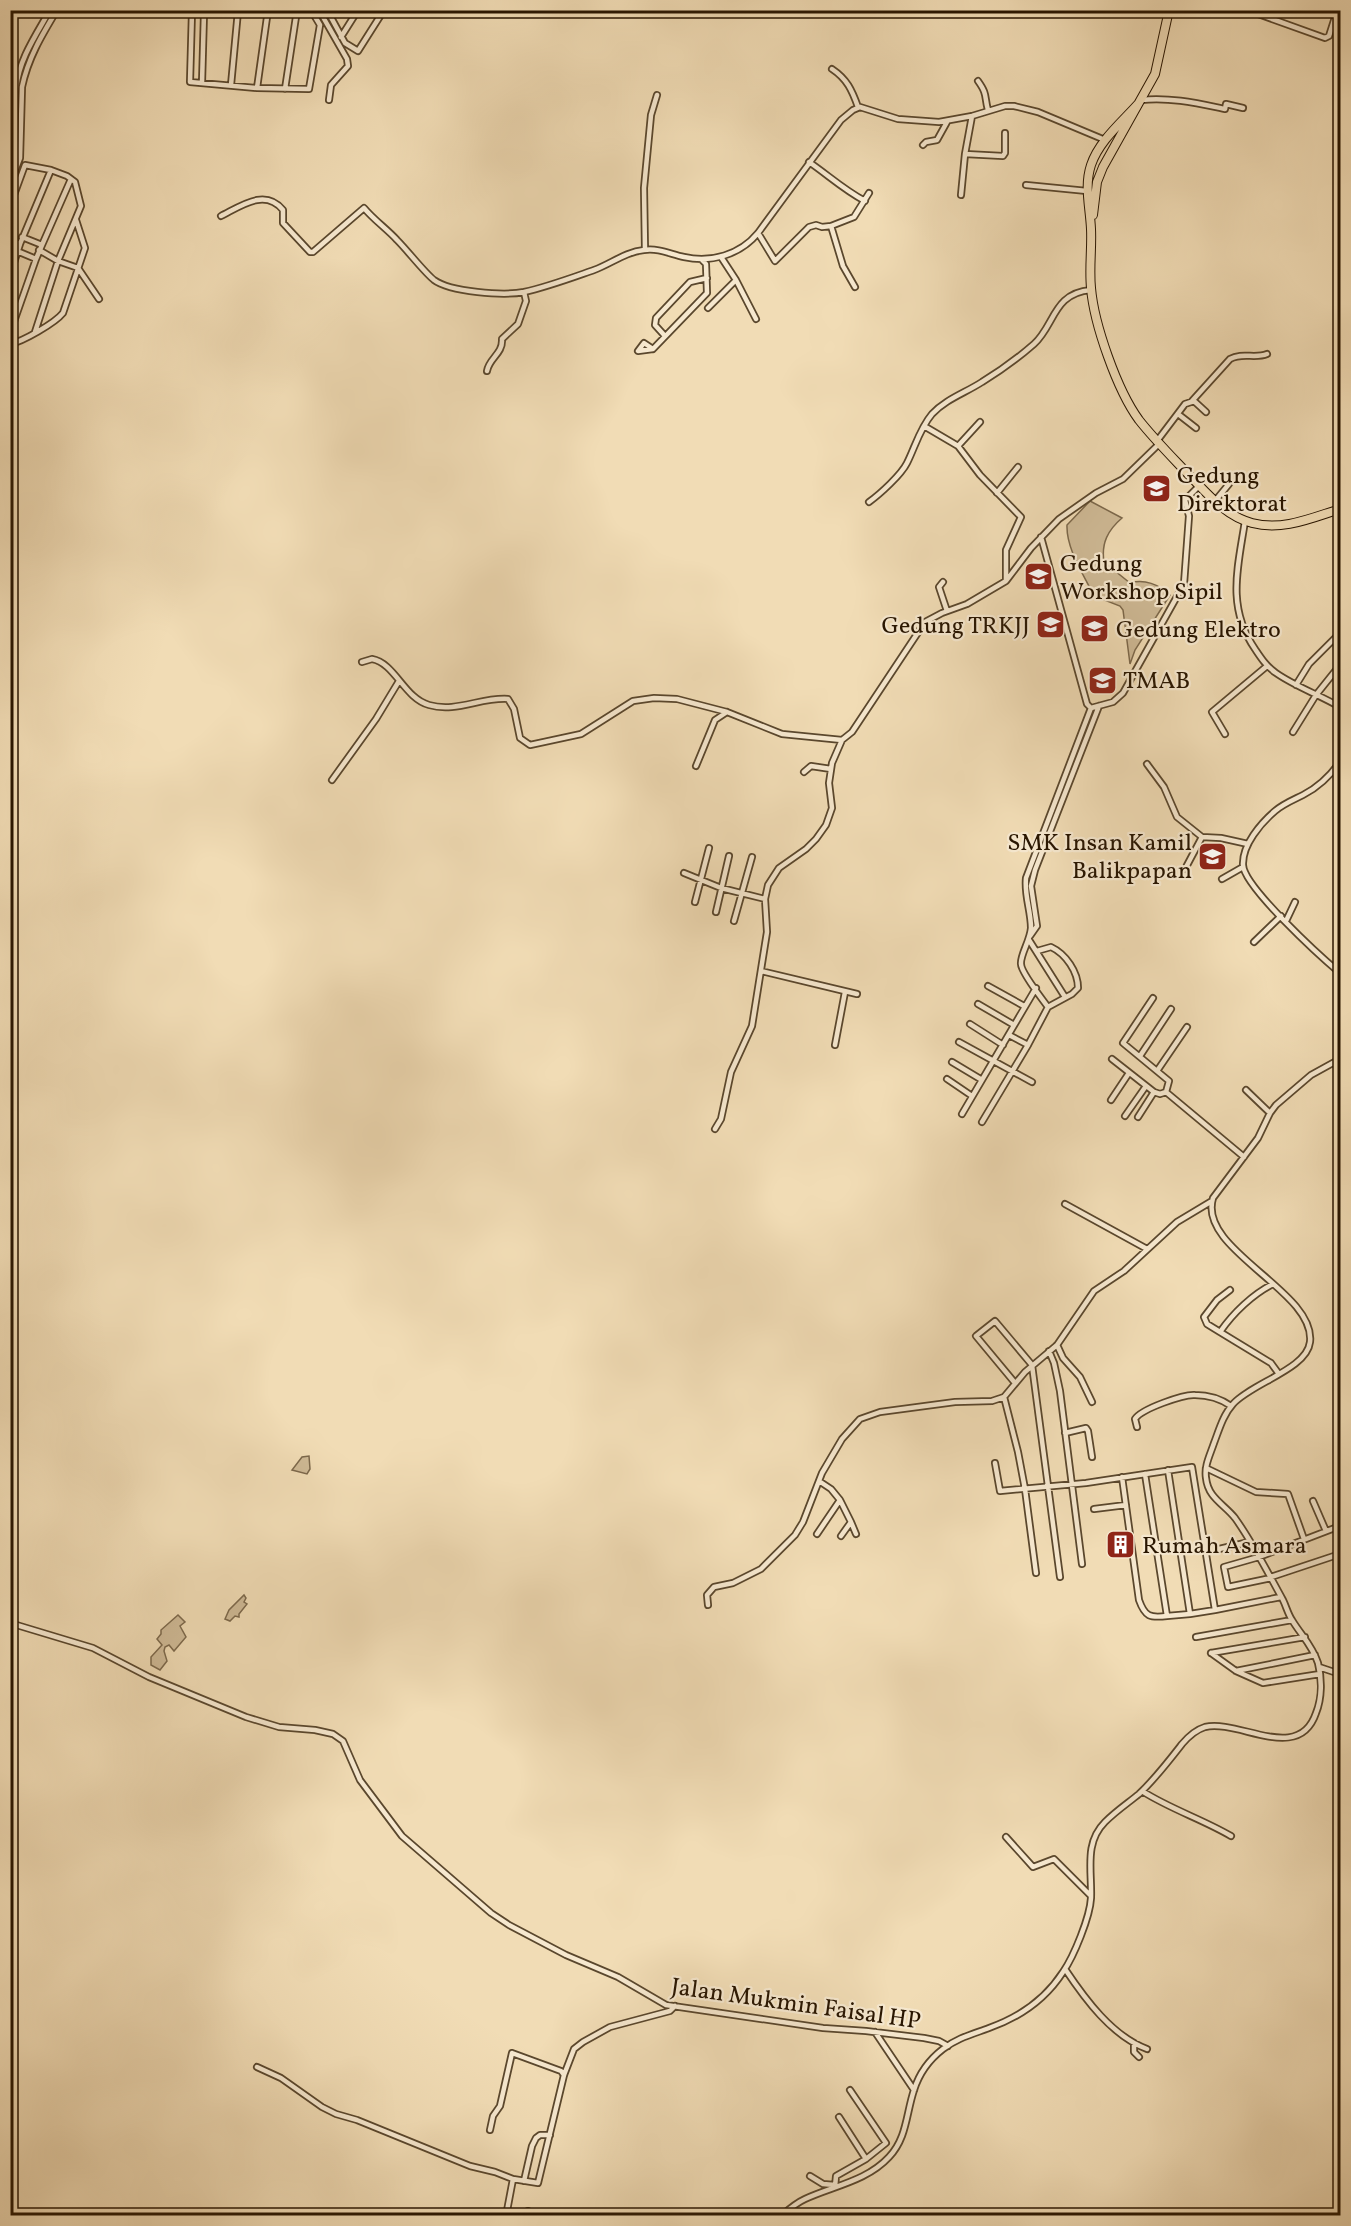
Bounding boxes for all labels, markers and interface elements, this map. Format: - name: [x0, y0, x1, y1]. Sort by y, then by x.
- place label: Gedung Direktorat: [1177, 460, 1287, 522]
- school or university icon: Gedung Direktorat: [1140, 473, 1172, 505]
- place label: Gedung Workshop Sipil: [1060, 548, 1223, 610]
- school or university icon: Gedung Workshop Sipil: [1023, 561, 1055, 593]
- school or university icon: Gedung TRKJJ: [1035, 609, 1067, 641]
- place label: Gedung TRKJJ: [881, 610, 1030, 644]
- school or university icon: Gedung Elektro: [1079, 613, 1111, 645]
- place label: Gedung Elektro: [1116, 614, 1281, 648]
- school or university icon: TMAB: [1086, 664, 1118, 696]
- place label: TMAB: [1123, 665, 1190, 699]
- place label: SMK Insan Kamil Balikpapan: [1007, 827, 1192, 889]
- school or university icon: SMK Insan Kamil Balikpapan: [1197, 840, 1229, 872]
- building icon: Rumah Asmara: [1105, 1529, 1137, 1561]
- place label: Rumah Asmara: [1142, 1530, 1307, 1564]
- street label: Jalan Mukmin Faisal HP: [669, 1971, 923, 2039]

